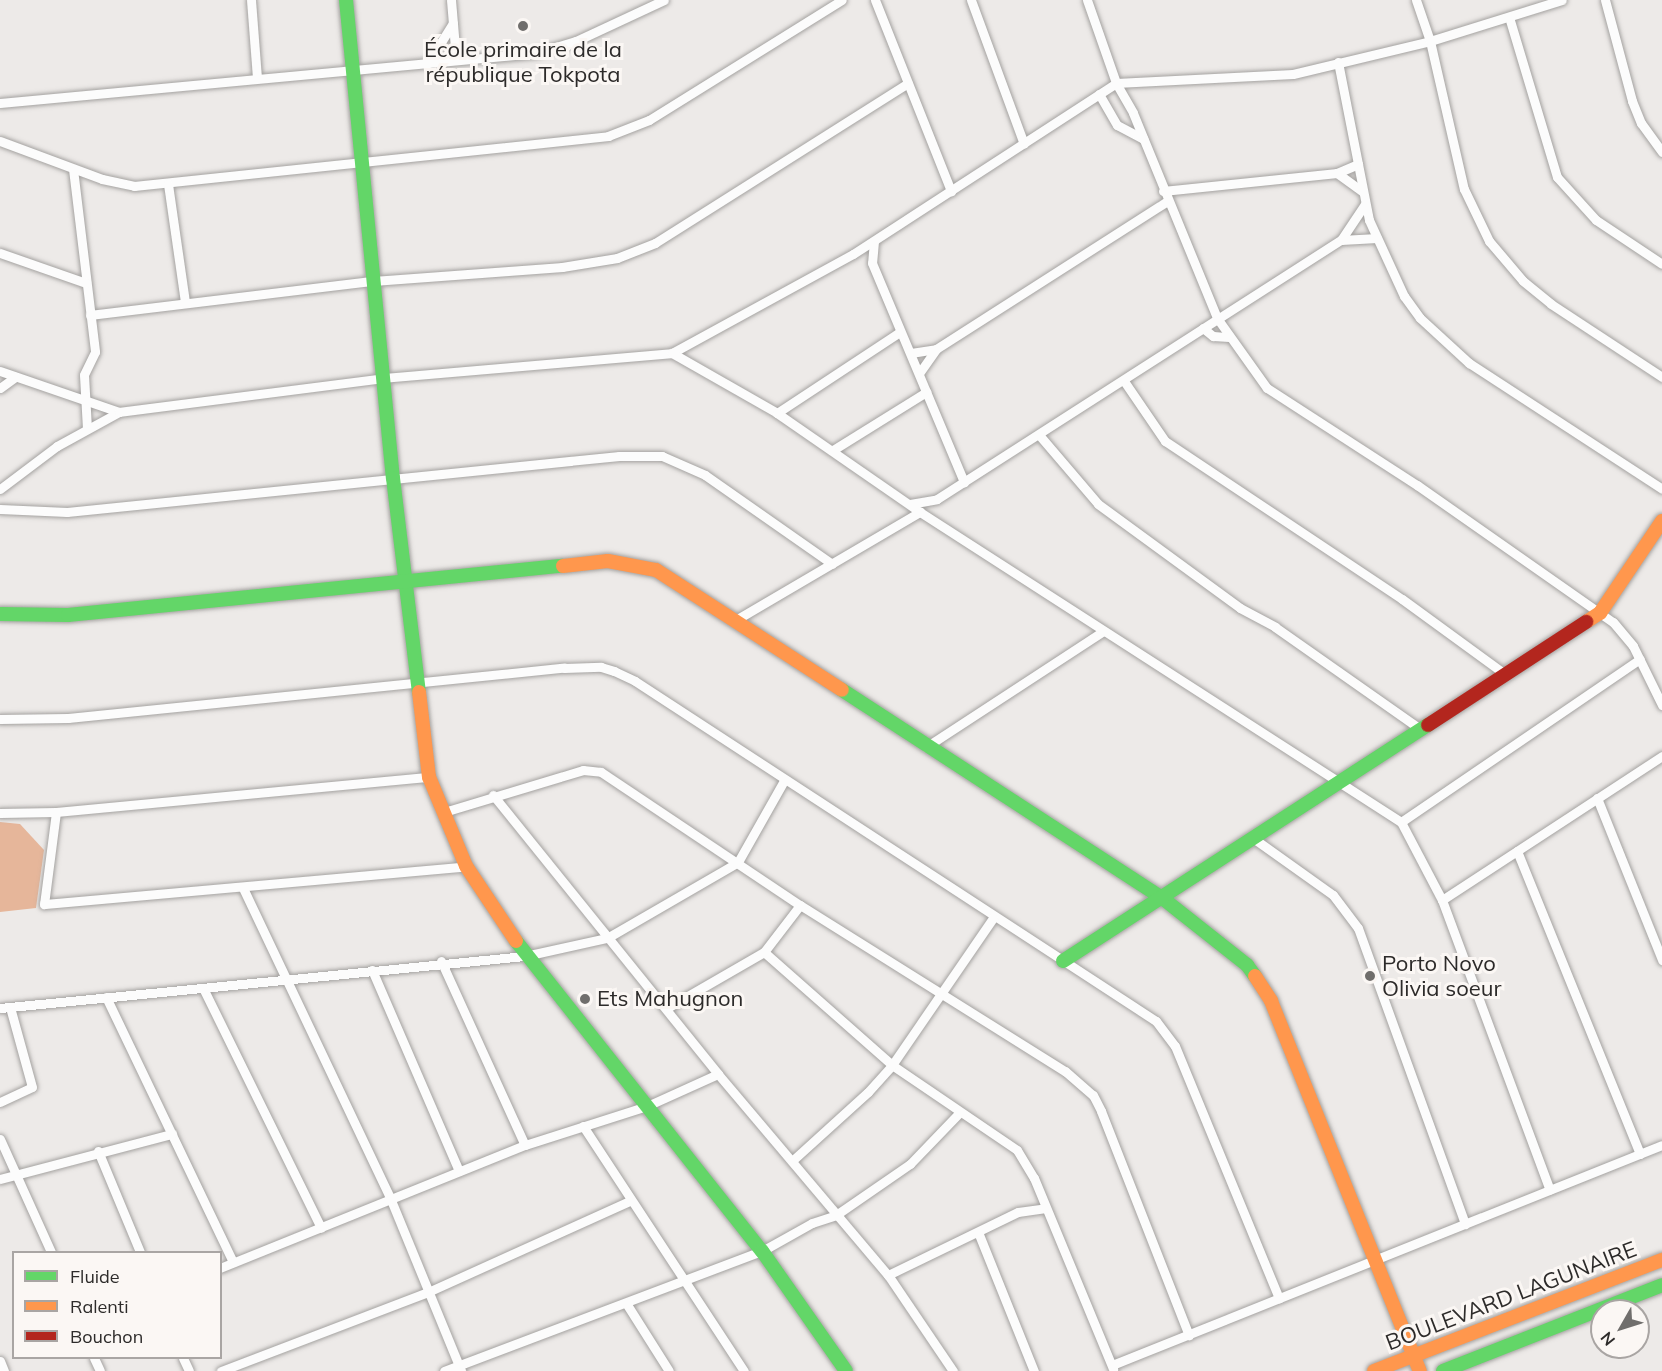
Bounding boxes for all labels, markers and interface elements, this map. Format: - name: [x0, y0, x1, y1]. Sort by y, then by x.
- marker: École primaire de la république Tokpota: [516, 19, 530, 33]
- place label: École primaire de la république Tokpota: [424, 36, 622, 88]
- place label: Porto Novo Olivia soeur: [1382, 950, 1501, 1002]
- marker: Porto Novo Olivia soeur: [1363, 969, 1377, 983]
- place label: Ets Mahugnon: [597, 986, 743, 1012]
- marker: Ets Mahugnon: [578, 992, 592, 1006]
- street label: BOULEVARD LAGUNAIRE: [1382, 1236, 1640, 1356]
- legend: [12, 1251, 222, 1359]
- text: Fluide: [70, 1265, 120, 1288]
- text: Ralenti: [70, 1295, 128, 1318]
- north arrow: [1590, 1299, 1650, 1359]
- text: Bouchon: [70, 1325, 143, 1348]

